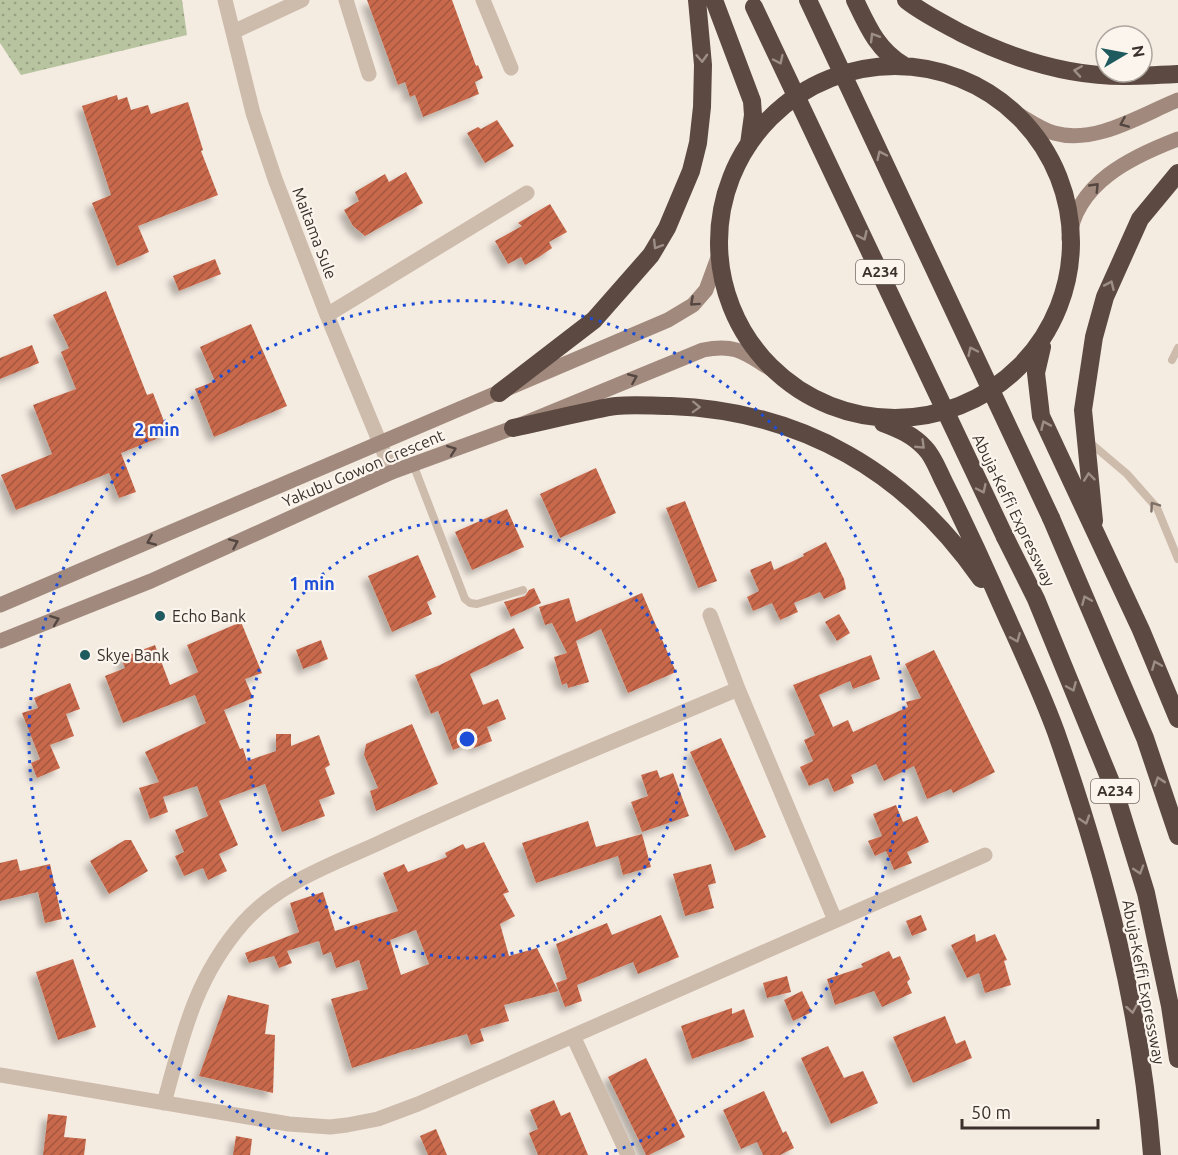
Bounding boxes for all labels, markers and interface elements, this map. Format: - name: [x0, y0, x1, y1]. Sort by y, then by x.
- north arrow: [1094, 24, 1154, 84]
- one-way arrow: [870, 33, 882, 43]
- text: N: [1129, 44, 1149, 59]
- one-way arrow: [696, 54, 709, 63]
- one-way arrow: [772, 54, 784, 65]
- one-way arrow: [1073, 66, 1082, 78]
- one-way arrow: [1119, 115, 1130, 127]
- one-way arrow: [876, 151, 888, 162]
- one-way arrow: [1087, 184, 1098, 195]
- street label: Maitama Sule: [289, 185, 341, 281]
- one-way arrow: [855, 230, 867, 241]
- one-way arrow: [653, 239, 665, 249]
- road number: A234: [856, 260, 904, 284]
- one-way arrow: [1103, 281, 1115, 292]
- one-way arrow: [690, 295, 700, 306]
- one-way arrow: [968, 346, 980, 357]
- one-way arrow: [626, 373, 637, 385]
- one-way arrow: [691, 401, 700, 414]
- text: 2 min: [134, 419, 180, 439]
- one-way arrow: [1040, 420, 1052, 431]
- street label: Yakubu Gowon Crescent: [279, 425, 447, 510]
- street label: Abuja-Keffi Expressway: [969, 431, 1059, 589]
- one-way arrow: [915, 438, 925, 449]
- one-way arrow: [445, 445, 456, 457]
- one-way arrow: [1083, 472, 1096, 481]
- one-way arrow: [975, 482, 987, 493]
- one-way arrow: [1150, 502, 1161, 513]
- one-way arrow: [146, 534, 157, 546]
- one-way arrow: [227, 538, 238, 550]
- text: 1 min: [289, 573, 335, 593]
- one-way arrow: [1081, 596, 1093, 607]
- place label: Echo Bank: [172, 607, 246, 625]
- marker: Echo Bank: [153, 609, 167, 623]
- one-way arrow: [48, 615, 59, 627]
- one-way arrow: [1009, 632, 1021, 643]
- place label: Skye Bank: [97, 646, 169, 664]
- marker: Skye Bank: [78, 648, 92, 662]
- one-way arrow: [1151, 660, 1163, 671]
- one-way arrow: [1065, 680, 1077, 691]
- centre of rings: [457, 729, 477, 749]
- one-way arrow: [1154, 776, 1167, 787]
- road number: A234: [1091, 779, 1139, 803]
- one-way arrow: [1078, 814, 1090, 825]
- one-way arrow: [1132, 864, 1144, 874]
- street label: Abuja-Keffi Expressway: [1119, 898, 1169, 1066]
- one-way arrow: [1126, 1005, 1138, 1014]
- scale bar: [962, 1092, 1098, 1130]
- text: 50 m: [971, 1102, 1011, 1122]

